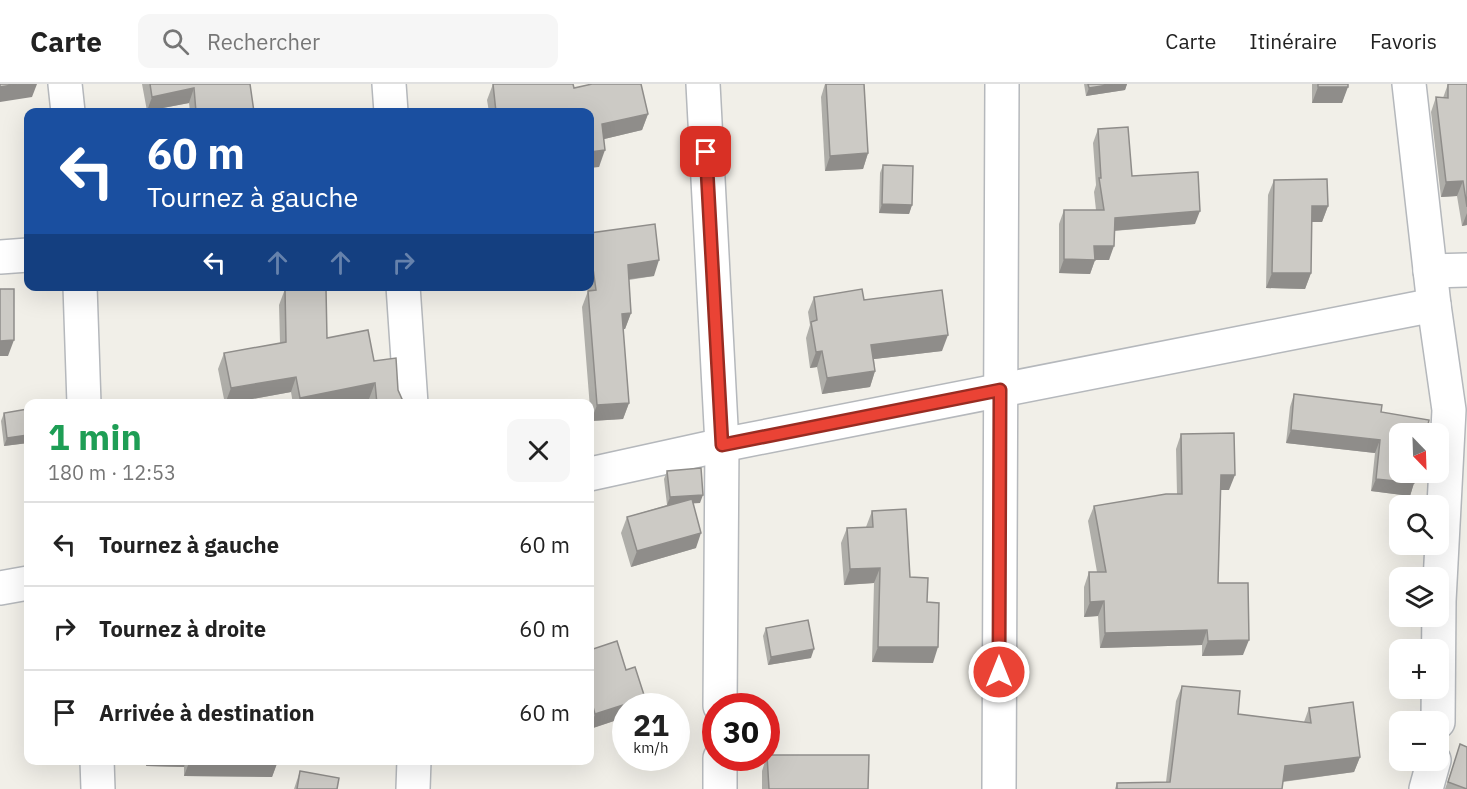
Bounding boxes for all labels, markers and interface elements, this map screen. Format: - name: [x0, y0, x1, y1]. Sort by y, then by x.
- search box: [138, 14, 558, 68]
- text: Carte: [30, 23, 102, 60]
- icon: search: [159, 25, 192, 58]
- text: Rechercher: [207, 27, 320, 56]
- text: Carte: [1165, 27, 1216, 55]
- text: Itinéraire: [1249, 27, 1337, 55]
- text: Favoris: [1370, 27, 1437, 55]
- text: 60 m: [147, 126, 245, 181]
- pin: [680, 126, 731, 177]
- icon: left: [48, 132, 126, 210]
- icon: arrive: [689, 135, 722, 168]
- text: Tournez à gauche: [147, 179, 358, 214]
- icon: left: [198, 246, 231, 279]
- icon: ahead: [261, 246, 294, 279]
- icon: ahead: [324, 246, 357, 279]
- icon: right: [387, 246, 420, 279]
- text: 1 min: [48, 413, 142, 460]
- button: close: [507, 419, 570, 482]
- north arrow: [1389, 423, 1449, 483]
- map controls: [1389, 423, 1449, 771]
- text: 180 m · 12:53: [48, 459, 176, 486]
- button: search: [1389, 495, 1449, 555]
- icon: left: [48, 528, 81, 561]
- text: Tournez à gauche: [99, 530, 279, 559]
- text: 60 m: [519, 530, 570, 559]
- button: layers: [1389, 567, 1449, 627]
- icon: right: [48, 612, 81, 645]
- text: Tournez à droite: [99, 614, 266, 643]
- text: 60 m: [519, 614, 570, 643]
- button: +: [1389, 639, 1449, 699]
- position arrow: [967, 640, 1031, 704]
- speed limit sign: 30: [702, 693, 780, 771]
- icon: arrive: [48, 696, 81, 729]
- text: Arrivée à destination: [99, 698, 315, 727]
- text: 60 m: [519, 698, 570, 727]
- text: 21: [633, 705, 669, 744]
- button: −: [1389, 711, 1449, 771]
- text: km/h: [633, 738, 669, 757]

